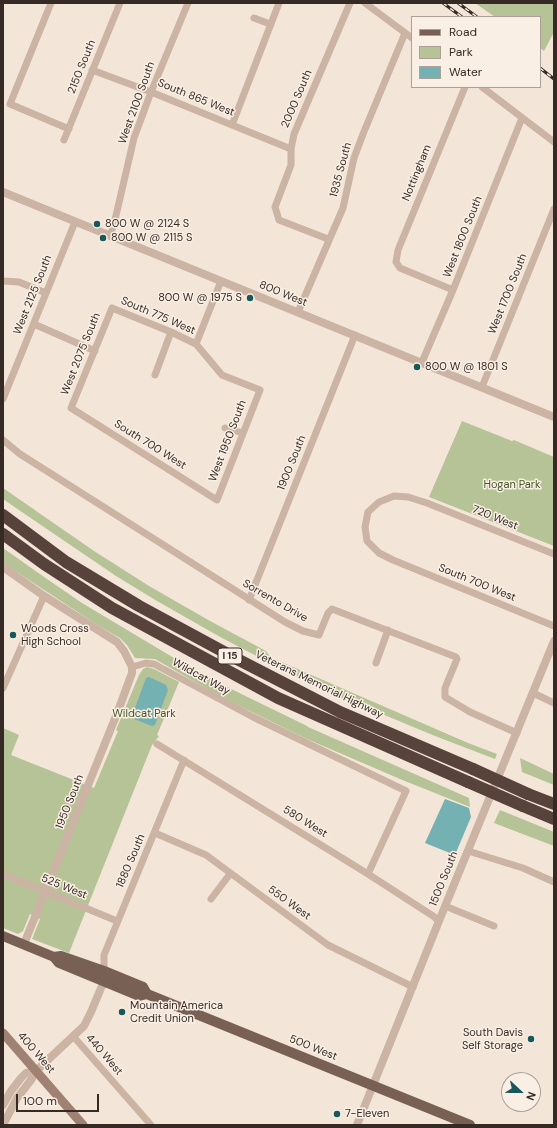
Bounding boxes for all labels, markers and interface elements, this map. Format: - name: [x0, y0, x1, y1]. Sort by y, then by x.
- legend: [411, 16, 541, 88]
- text: Road: [449, 24, 477, 40]
- street label: 2150 South: [65, 38, 99, 96]
- text: Park: [449, 44, 473, 60]
- street label: West 2100 South: [116, 60, 158, 146]
- text: Water: [449, 64, 482, 80]
- street label: 2000 South: [279, 68, 315, 130]
- street label: South 865 West: [156, 77, 236, 119]
- street label: 1935 South: [327, 141, 355, 199]
- street label: Nottingham: [400, 143, 434, 203]
- street label: West 1800 South: [441, 194, 485, 280]
- place label: 800 W @ 2124 S: [105, 217, 189, 231]
- marker: 800 W @ 2124 S: [92, 219, 102, 229]
- place label: 800 W @ 2115 S: [111, 231, 192, 245]
- marker: 800 W @ 2115 S: [98, 233, 108, 243]
- street label: West 1700 South: [486, 252, 530, 336]
- street label: West 2125 South: [11, 253, 55, 337]
- street label: 800 West: [257, 278, 309, 310]
- place label: 800 W @ 1975 S: [158, 291, 242, 305]
- marker: 800 W @ 1975 S: [245, 293, 255, 303]
- street label: South 775 West: [119, 294, 197, 338]
- street label: West 2075 South: [58, 311, 104, 397]
- place label: 800 W @ 1801 S: [425, 360, 508, 374]
- marker: 800 W @ 1801 S: [412, 362, 422, 372]
- street label: West 1950 South: [206, 398, 250, 484]
- street label: South 700 West: [112, 418, 188, 472]
- street label: 1900 South: [275, 434, 309, 492]
- park label: Hogan Park: [484, 478, 540, 492]
- street label: 720 West: [470, 503, 520, 533]
- street label: South 700 West: [436, 561, 518, 605]
- street label: Sorrento Drive: [240, 577, 310, 625]
- place label: Woods Cross High School: [21, 622, 89, 648]
- marker: Woods Cross High School: [8, 630, 18, 640]
- road number: I 15: [218, 648, 242, 664]
- street label: Veterans Memorial Highway: [253, 648, 385, 722]
- street label: Wildcat Way: [170, 656, 232, 698]
- park label: Wildcat Park: [112, 707, 176, 721]
- street label: 1950 South: [53, 773, 87, 831]
- street label: 580 West: [280, 803, 330, 841]
- street label: 1880 South: [114, 832, 148, 890]
- street label: 1500 South: [427, 850, 461, 908]
- street label: 525 West: [39, 872, 89, 902]
- street label: 550 West: [265, 883, 313, 923]
- place label: Mountain America Credit Union: [130, 999, 223, 1025]
- marker: Mountain America Credit Union: [117, 1007, 127, 1017]
- place label: South Davis Self Storage: [462, 1026, 523, 1052]
- street label: 400 West: [14, 1030, 58, 1076]
- street label: 440 West: [83, 1032, 125, 1078]
- street label: 500 West: [287, 1032, 339, 1064]
- marker: South Davis Self Storage: [526, 1034, 536, 1044]
- north arrow: [501, 1072, 541, 1112]
- scale bar: [18, 1086, 101, 1112]
- text: N: [523, 1090, 539, 1102]
- text: 100 m: [23, 1093, 57, 1109]
- place label: 7-Eleven: [345, 1107, 389, 1121]
- marker: 7-Eleven: [332, 1109, 342, 1119]

